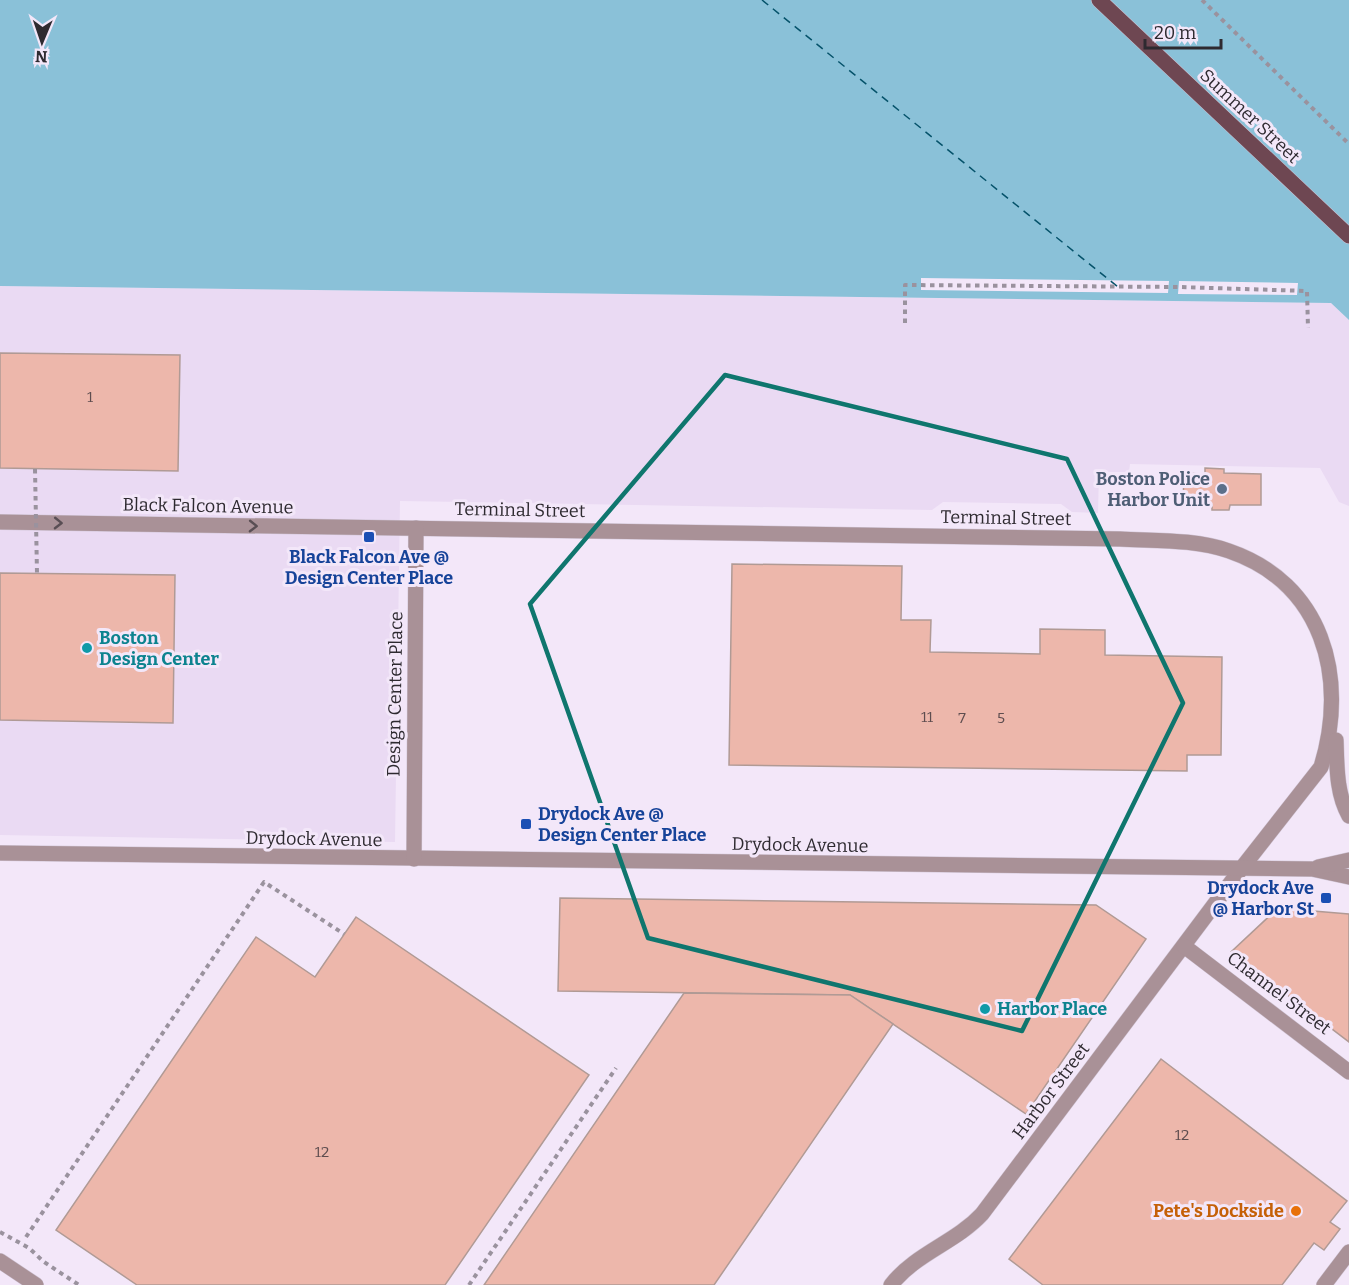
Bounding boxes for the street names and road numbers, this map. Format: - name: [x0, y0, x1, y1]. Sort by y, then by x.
- street label: Summer Street: [1196, 64, 1305, 168]
- street label: Black Falcon Avenue: [122, 494, 294, 518]
- street label: Terminal Street: [455, 498, 586, 522]
- street label: Terminal Street: [941, 506, 1072, 530]
- street label: Design Center Place: [383, 611, 407, 777]
- street label: Drydock Avenue: [245, 827, 383, 851]
- street label: Drydock Avenue: [731, 833, 869, 857]
- street label: Channel Street: [1223, 947, 1336, 1039]
- street label: Harbor Street: [1008, 1038, 1095, 1143]

